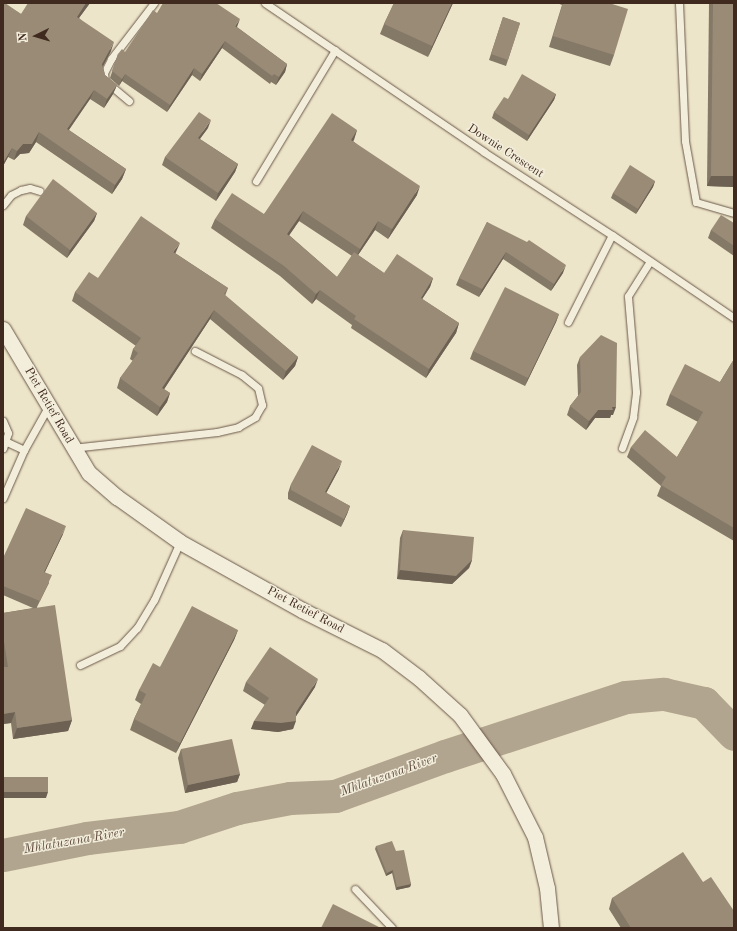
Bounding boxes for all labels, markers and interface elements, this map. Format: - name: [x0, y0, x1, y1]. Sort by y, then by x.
- north arrow: [16, 16, 56, 56]
- text: N: [18, 32, 29, 42]
- street label: Downie Crescent: [464, 122, 546, 182]
- street label: Piet Retief Road: [20, 365, 76, 447]
- street label: Piet Retief Road: [264, 585, 346, 637]
- water label: Mhlatuzana River: [338, 751, 440, 801]
- water label: Mhlatuzana River: [22, 825, 126, 859]

